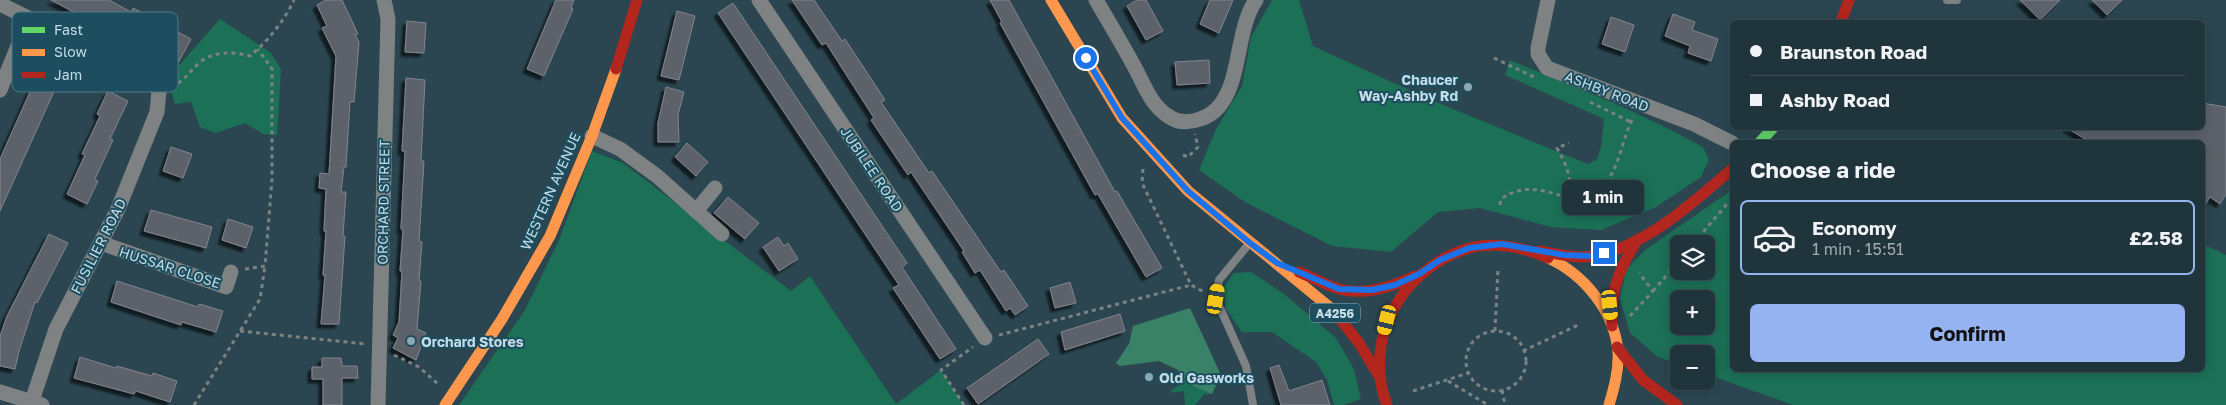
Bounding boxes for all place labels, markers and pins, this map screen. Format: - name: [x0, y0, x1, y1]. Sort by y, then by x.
- place label: Chaucer Way-Ashby Rd: [1359, 71, 1459, 104]
- marker: Chaucer Way-Ashby Rd: [1462, 81, 1474, 93]
- place label: Orchard Stores: [421, 333, 524, 350]
- marker: Orchard Stores: [405, 335, 417, 347]
- place label: Old Gasworks: [1159, 369, 1254, 386]
- marker: Old Gasworks: [1143, 371, 1155, 383]

